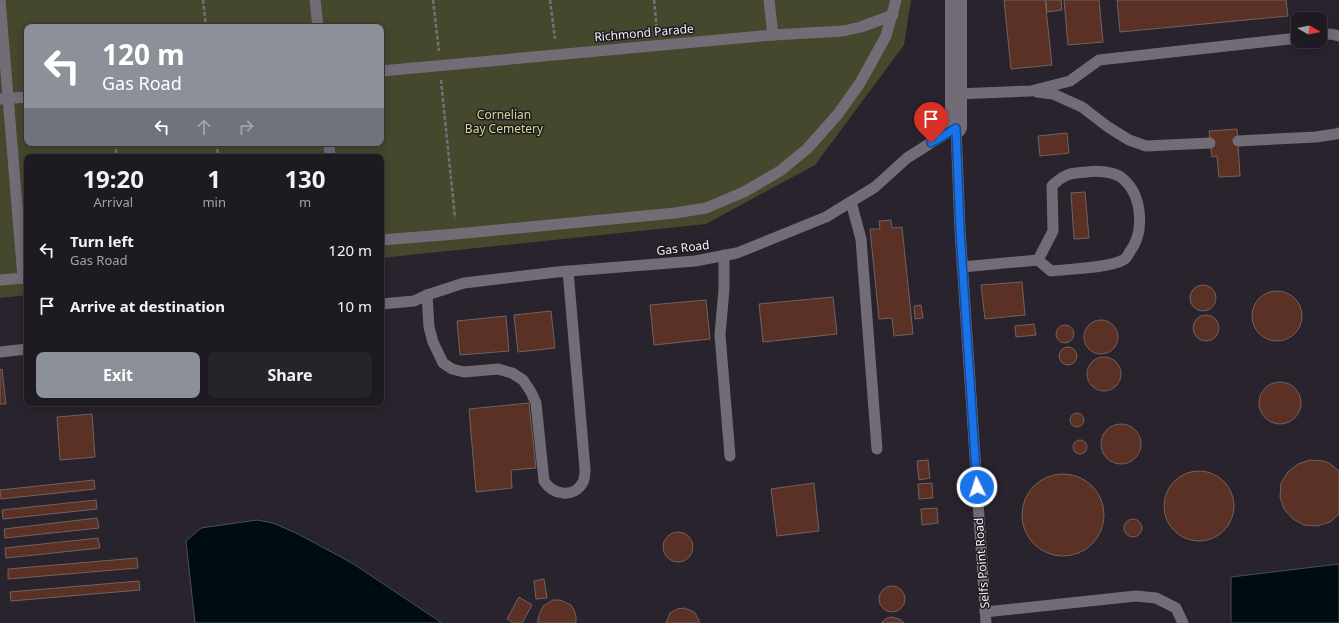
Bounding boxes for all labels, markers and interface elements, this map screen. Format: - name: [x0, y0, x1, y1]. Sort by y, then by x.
- north arrow: [1291, 12, 1327, 48]
- map controls: [1291, 12, 1327, 48]
- street label: Richmond Parade: [594, 20, 695, 45]
- text: 120 m: [102, 35, 185, 73]
- icon: left: [36, 40, 88, 92]
- text: Gas Road: [102, 71, 182, 95]
- pin: [914, 102, 948, 143]
- park label: Cornelian Bay Cemetery: [465, 106, 544, 137]
- icon: arrive: [920, 108, 942, 130]
- icon: left: [151, 116, 173, 138]
- icon: ahead: [193, 116, 215, 138]
- icon: right: [235, 116, 257, 138]
- text: 19:20: [82, 162, 144, 195]
- text: 1: [207, 162, 221, 195]
- text: 130: [284, 162, 326, 195]
- text: Arrival: [93, 193, 133, 211]
- text: min: [202, 193, 226, 211]
- text: m: [299, 193, 311, 211]
- text: Turn left: [70, 231, 134, 251]
- street label: Gas Road: [656, 236, 710, 259]
- icon: left: [36, 239, 58, 261]
- text: 120 m: [328, 240, 372, 260]
- text: Gas Road: [70, 251, 128, 269]
- icon: arrive: [36, 295, 58, 317]
- text: Arrive at destination: [70, 296, 225, 316]
- text: 10 m: [337, 296, 372, 316]
- button: Exit: [36, 352, 200, 398]
- button: Share: [208, 352, 372, 398]
- position arrow: [956, 466, 998, 508]
- street label: Selfs Point Road: [970, 517, 993, 609]

